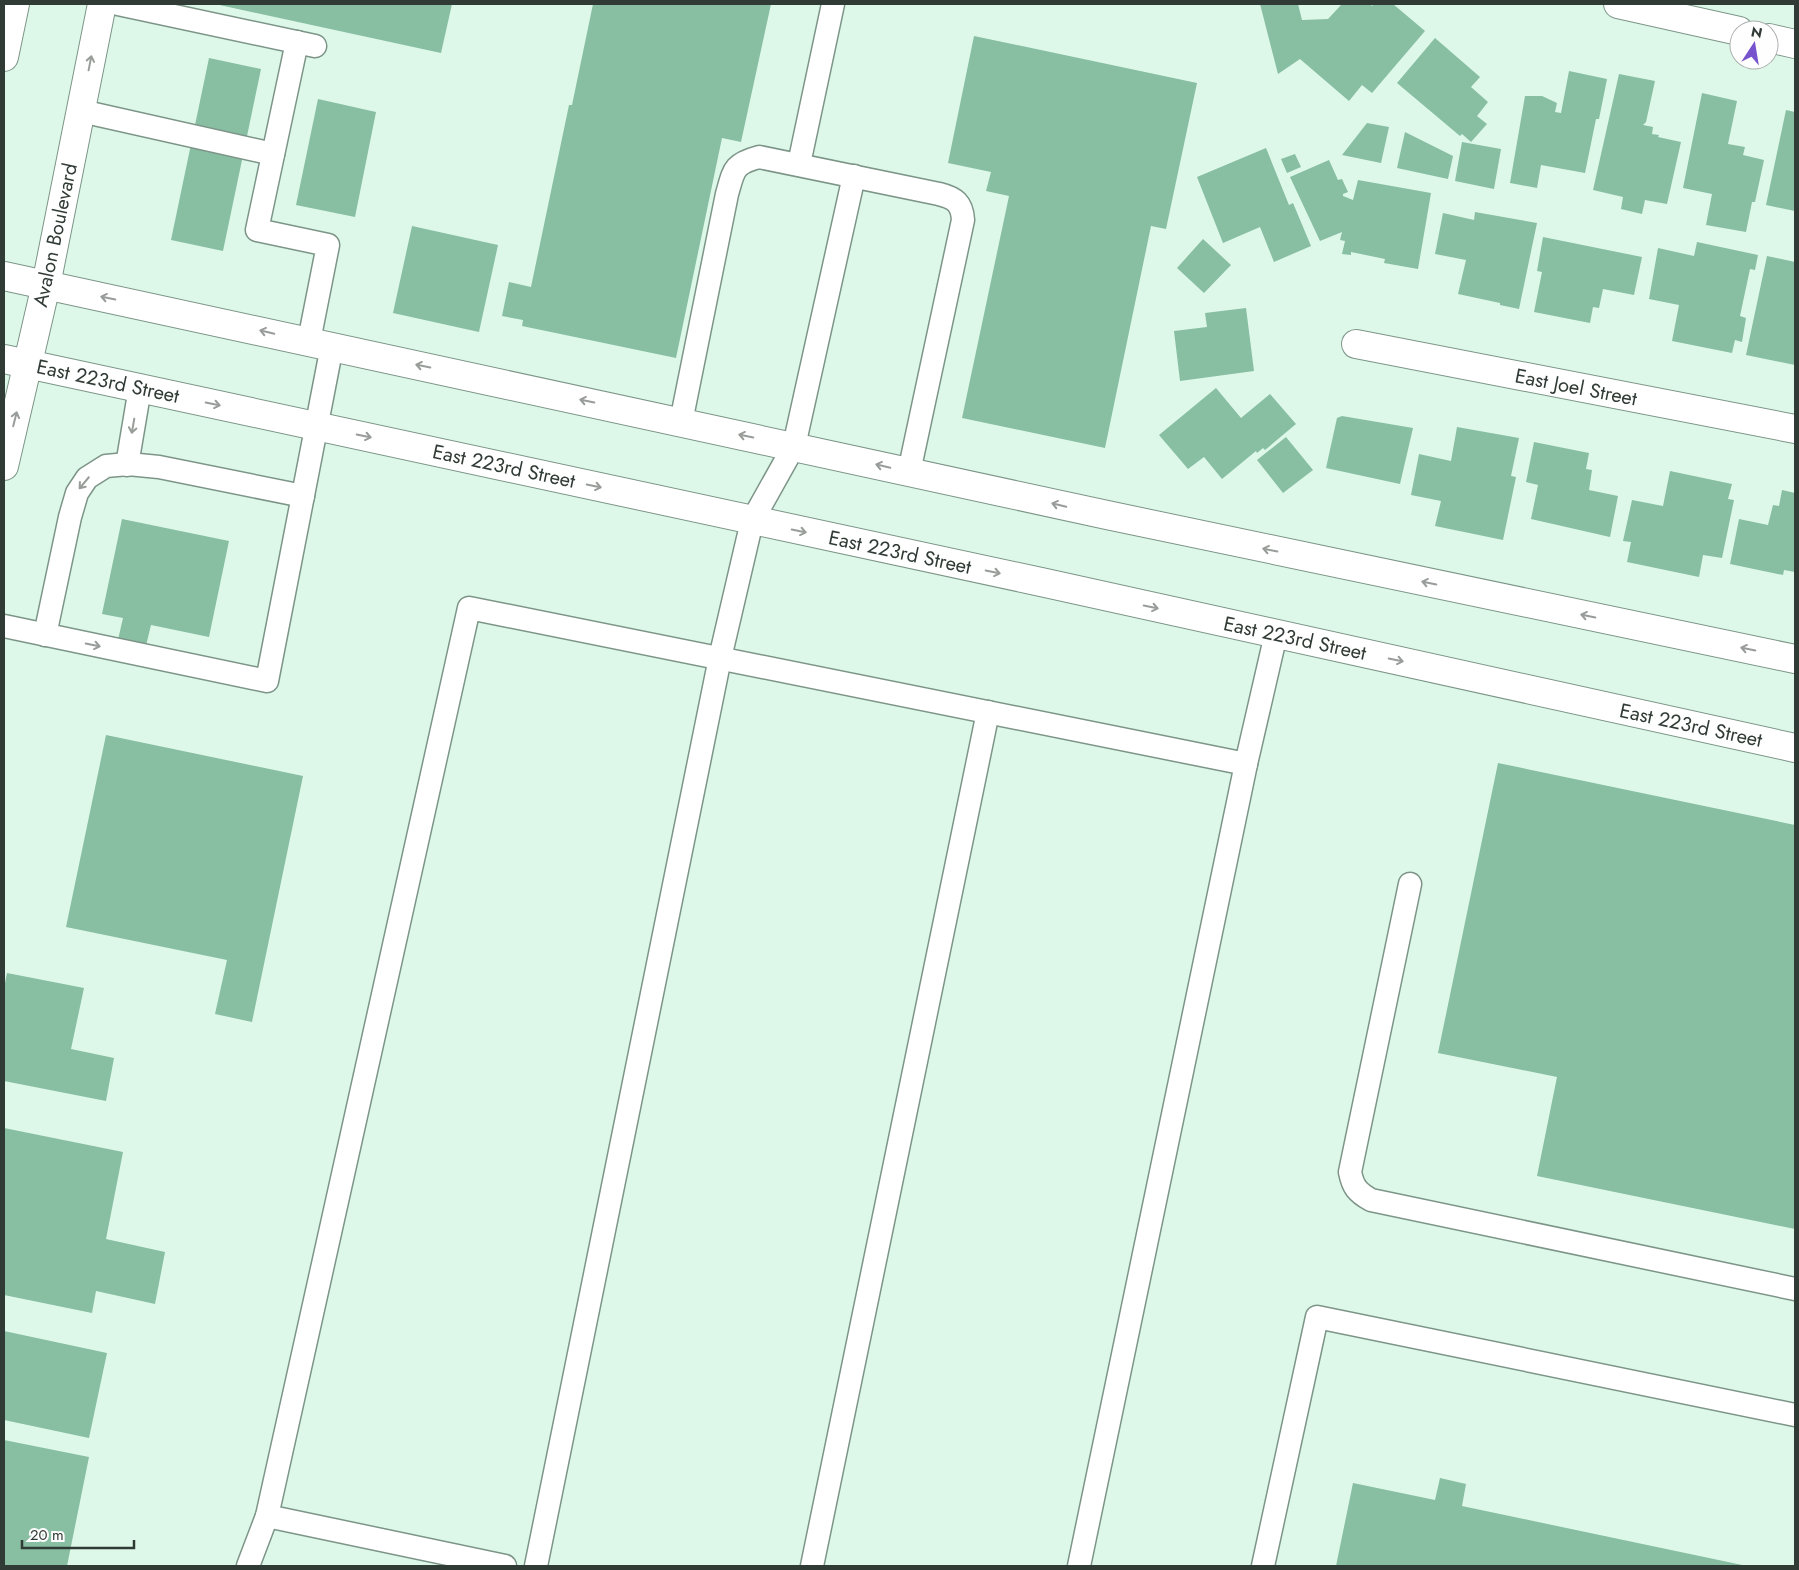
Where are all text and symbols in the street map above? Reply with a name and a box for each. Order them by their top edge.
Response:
north arrow [1729,20,1779,70]
text: N [1749,21,1764,43]
one-way arrow [86,56,95,72]
street label: Avalon Boulevard [26,160,85,310]
one-way arrow [101,293,117,302]
one-way arrow [260,327,276,336]
street label: East 223rd Street [34,352,182,411]
one-way arrow [415,360,431,370]
street label: East Joel Street [1512,361,1640,414]
one-way arrow [580,396,596,405]
one-way arrow [204,400,220,409]
one-way arrow [11,411,20,427]
one-way arrow [128,418,138,434]
one-way arrow [739,430,755,440]
one-way arrow [356,432,372,442]
street label: East 223rd Street [430,437,578,496]
one-way arrow [876,461,892,470]
one-way arrow [79,476,90,489]
one-way arrow [585,482,601,491]
one-way arrow [1052,500,1068,509]
street label: East 223rd Street [826,523,974,582]
one-way arrow [791,527,807,537]
one-way arrow [1263,544,1279,554]
one-way arrow [984,568,1000,577]
one-way arrow [1422,578,1438,587]
one-way arrow [1143,602,1159,612]
street label: East 223rd Street [1221,609,1369,668]
one-way arrow [1581,611,1597,620]
one-way arrow [84,641,100,650]
one-way arrow [1740,644,1756,654]
one-way arrow [1387,656,1403,665]
street label: East 223rd Street [1617,696,1765,755]
scale bar [22,1518,135,1550]
text: 20 m [30,1524,64,1546]

